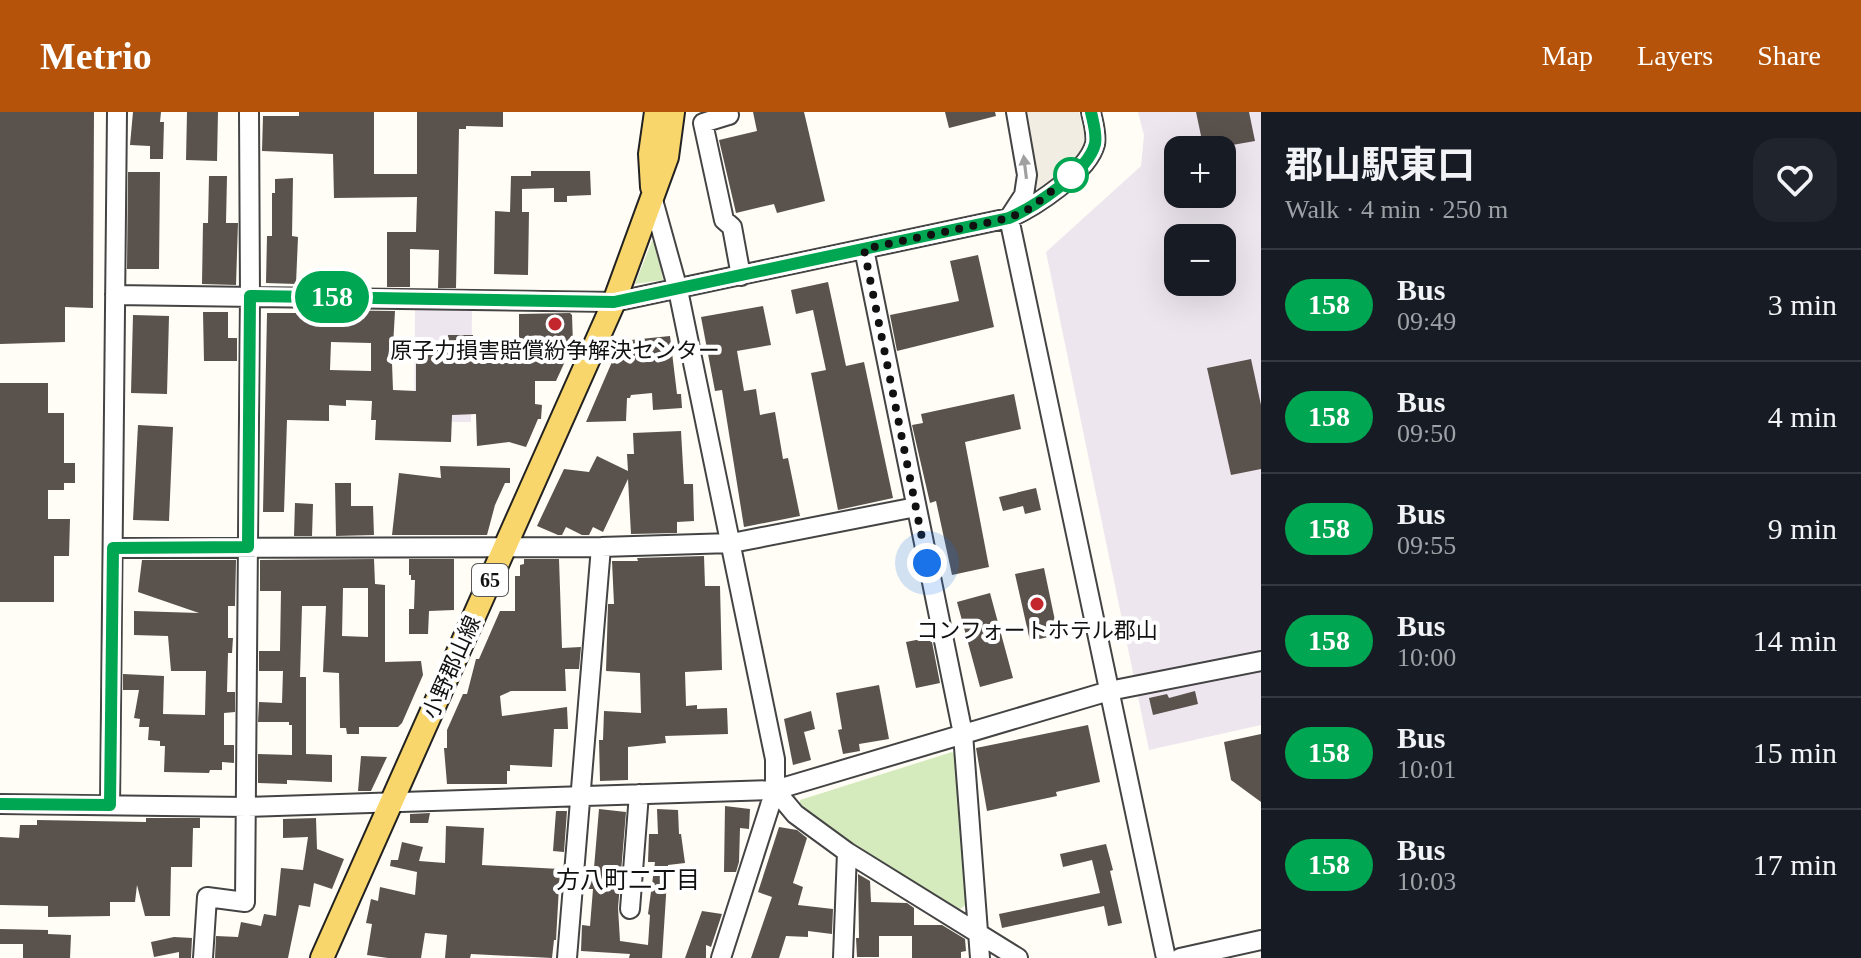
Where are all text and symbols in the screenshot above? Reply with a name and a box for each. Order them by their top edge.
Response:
text: Metrio [40,35,152,77]
text: Map [1542,40,1593,71]
text: Layers [1637,40,1713,71]
text: Share [1757,40,1821,71]
map controls [1164,136,1236,296]
button: + [1164,136,1236,208]
button: heart [1753,138,1837,222]
text: 郡山駅東口 [1285,144,1475,186]
one-way arrow [1019,154,1032,179]
unlabelled marker [1054,158,1088,192]
text: Walk · 4 min · 250 m [1285,195,1508,224]
button: − [1164,224,1236,296]
line badge: 158 [286,271,378,323]
text: Bus [1397,273,1445,306]
text: 158 [311,281,353,312]
text: 3 min [1768,288,1837,321]
text: 158 [1308,289,1350,320]
text: 09:49 [1397,307,1456,336]
marker: 原子力損害賠償紛争解決センター [546,315,564,333]
place label: 原子力損害賠償紛争解決センター [390,338,720,363]
text: Bus [1397,385,1445,418]
text: 4 min [1768,400,1837,433]
text: 158 [1308,401,1350,432]
text: 09:50 [1397,419,1456,448]
text: Bus [1397,497,1445,530]
text: 9 min [1768,512,1837,545]
text: 158 [1308,513,1350,544]
text: 09:55 [1397,531,1456,560]
your location [907,543,947,583]
road number: 65 [472,564,508,596]
marker: コンフォートホテル郡山 [1028,595,1046,613]
text: Bus [1397,609,1445,642]
street label: 小野郡山線 [418,612,485,723]
place label: コンフォートホテル郡山 [916,618,1158,643]
text: 14 min [1753,624,1837,657]
text: 158 [1308,625,1350,656]
text: 10:00 [1397,643,1456,672]
text: Bus [1397,721,1445,754]
text: 15 min [1753,736,1837,769]
text: 158 [1308,737,1350,768]
text: 10:01 [1397,755,1456,784]
text: Bus [1397,833,1445,866]
text: 17 min [1753,848,1837,881]
text: 158 [1308,849,1350,880]
district label: 方八町二丁目 [556,867,700,893]
text: 10:03 [1397,867,1456,896]

